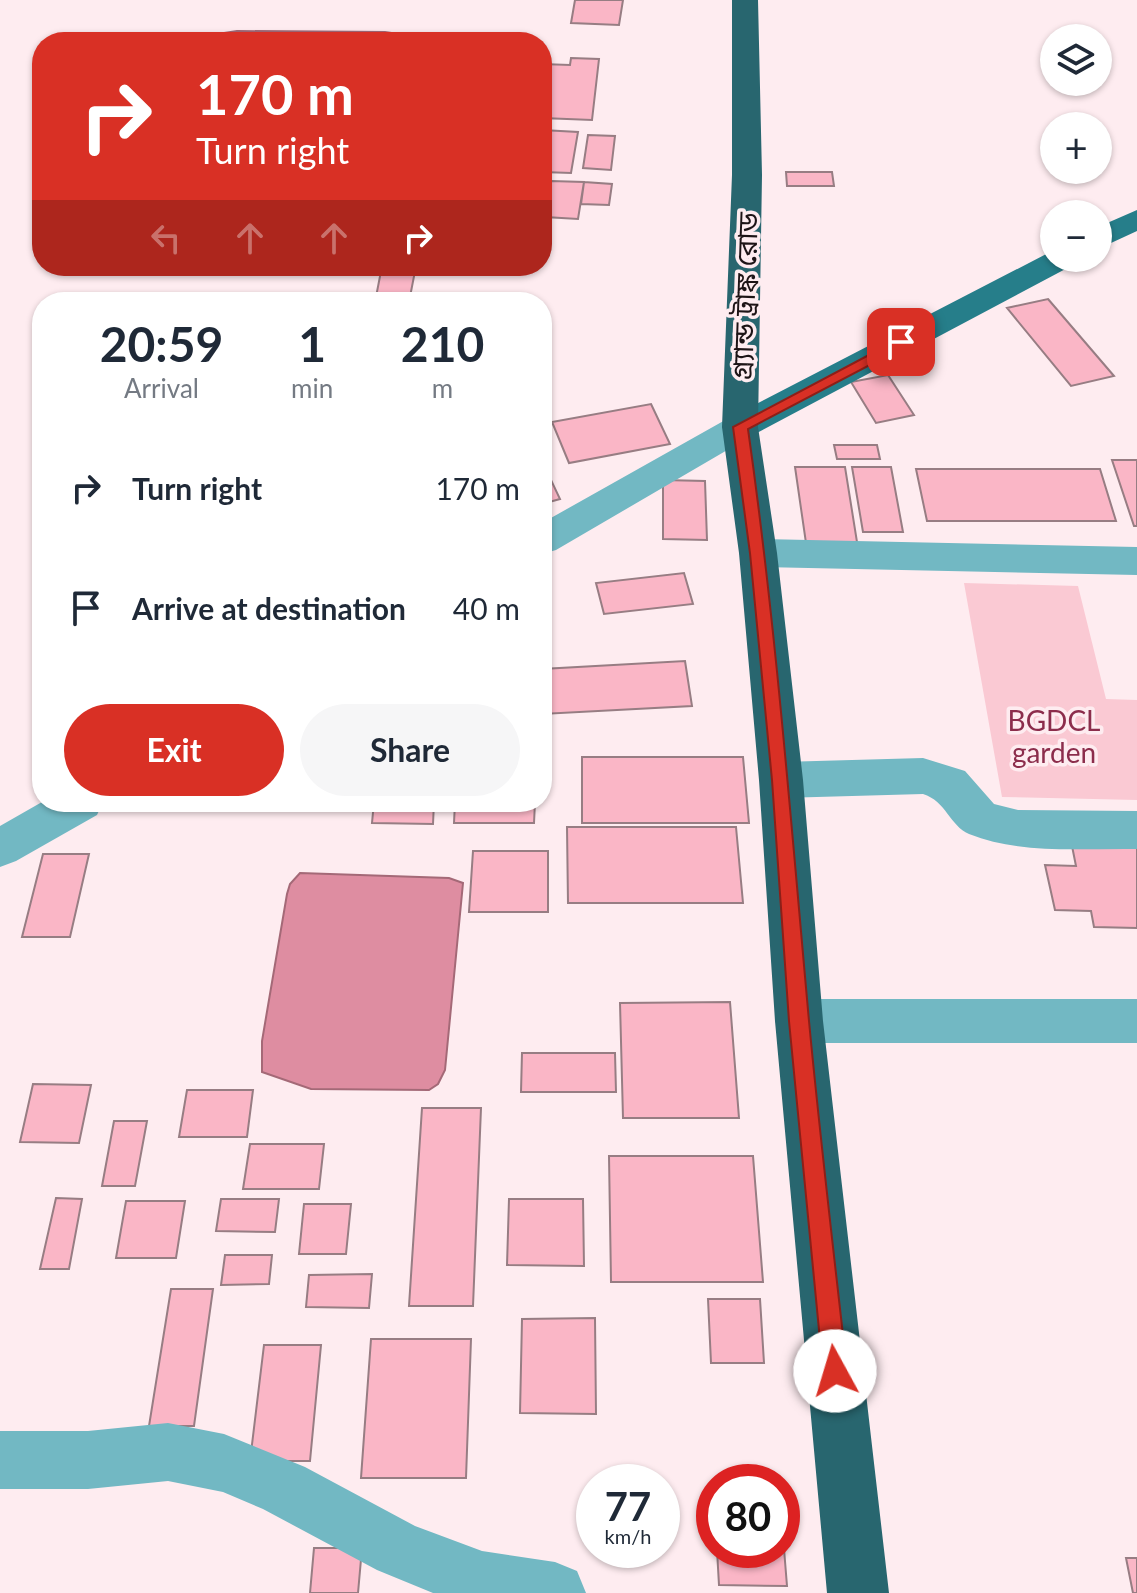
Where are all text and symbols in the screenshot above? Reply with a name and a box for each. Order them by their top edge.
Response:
map controls [1040,24,1112,272]
button: layers [1040,24,1112,96]
text: 170 m [196,60,354,127]
icon: right [64,64,168,168]
button: + [1040,112,1112,184]
text: Turn right [196,128,349,172]
button: − [1040,200,1112,272]
street label: গ্র্যান্ড ট্রাঙ্ক রোড [724,211,764,380]
icon: left [144,216,188,260]
icon: ahead [228,216,272,260]
icon: ahead [312,216,356,260]
icon: right [396,216,440,260]
pin [867,308,935,376]
text: 20:59 [100,315,223,372]
text: 1 [298,315,326,372]
text: 210 [401,315,484,372]
icon: arrive [879,320,923,364]
text: Arrival [124,372,199,404]
text: min [291,372,333,404]
text: m [432,372,453,404]
icon: right [64,466,108,510]
text: Turn right [132,470,262,506]
text: 170 m [435,470,520,506]
icon: arrive [64,586,108,630]
text: Arrive at destination [132,590,406,626]
text: 40 m [453,590,520,626]
park label: BGDCL garden [1008,703,1100,769]
button: Exit [64,704,284,796]
button: Share [300,704,520,796]
position arrow [793,1329,877,1413]
speed limit sign: 80 [696,1464,800,1568]
text: 77 [605,1482,651,1530]
text: km/h [605,1524,651,1548]

